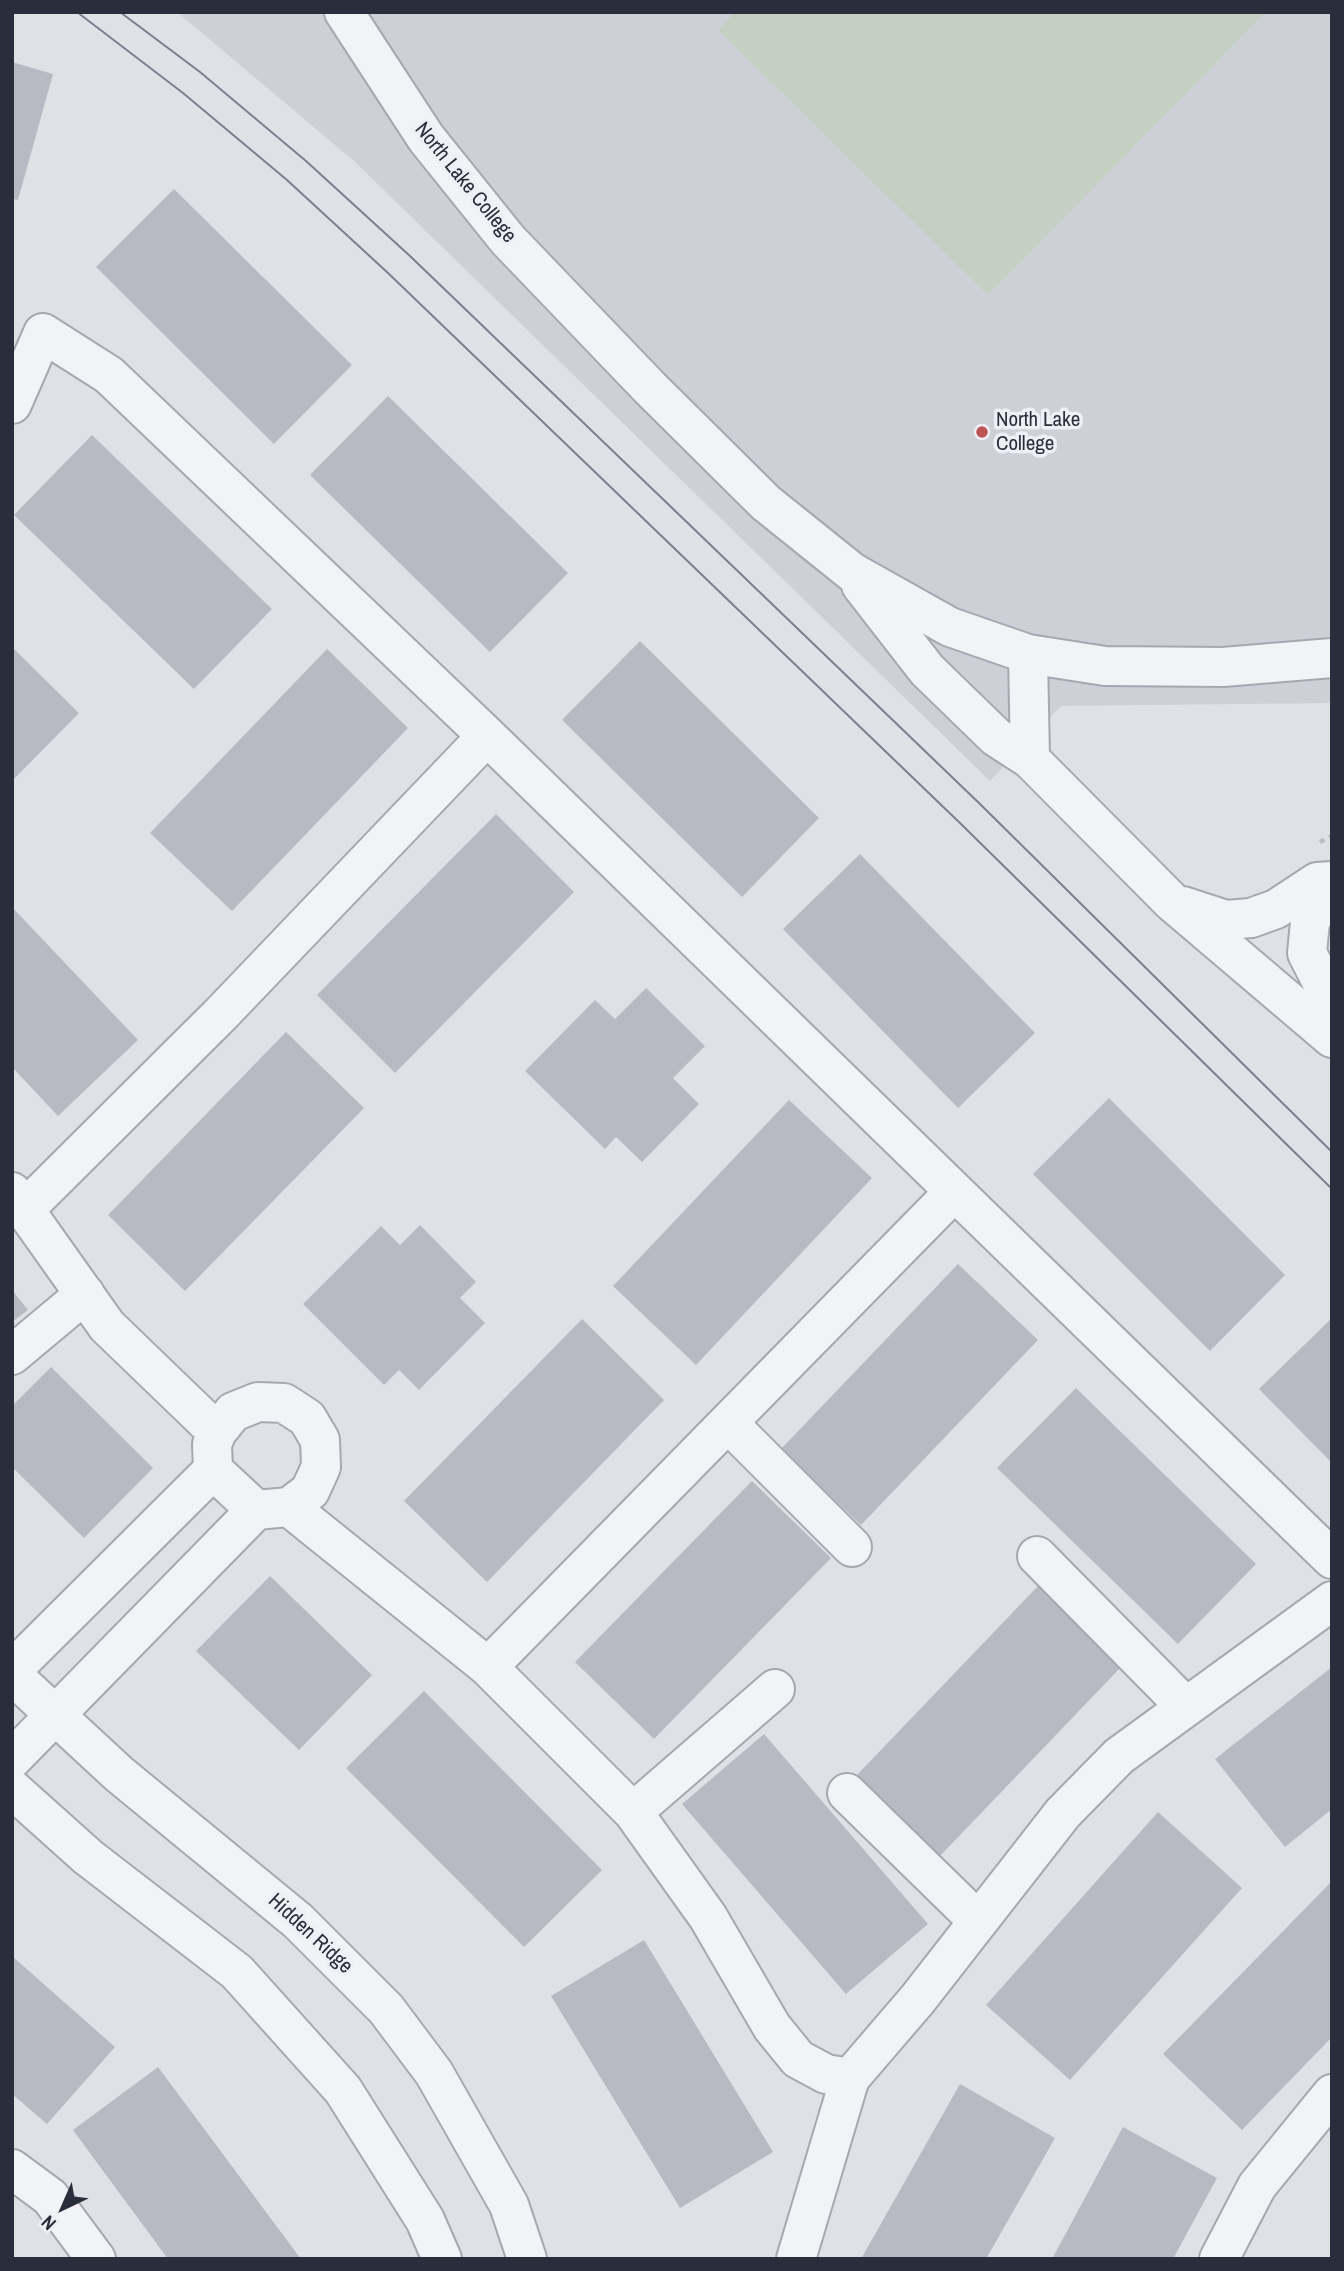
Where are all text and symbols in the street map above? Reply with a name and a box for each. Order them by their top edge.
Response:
street label: North Lake College [409,118,521,248]
place label: North Lake College [996,407,1080,457]
marker: North Lake College [974,424,990,440]
street label: Hidden Ridge [263,1889,357,1979]
north arrow [28,2173,98,2243]
text: N [35,2210,61,2236]

